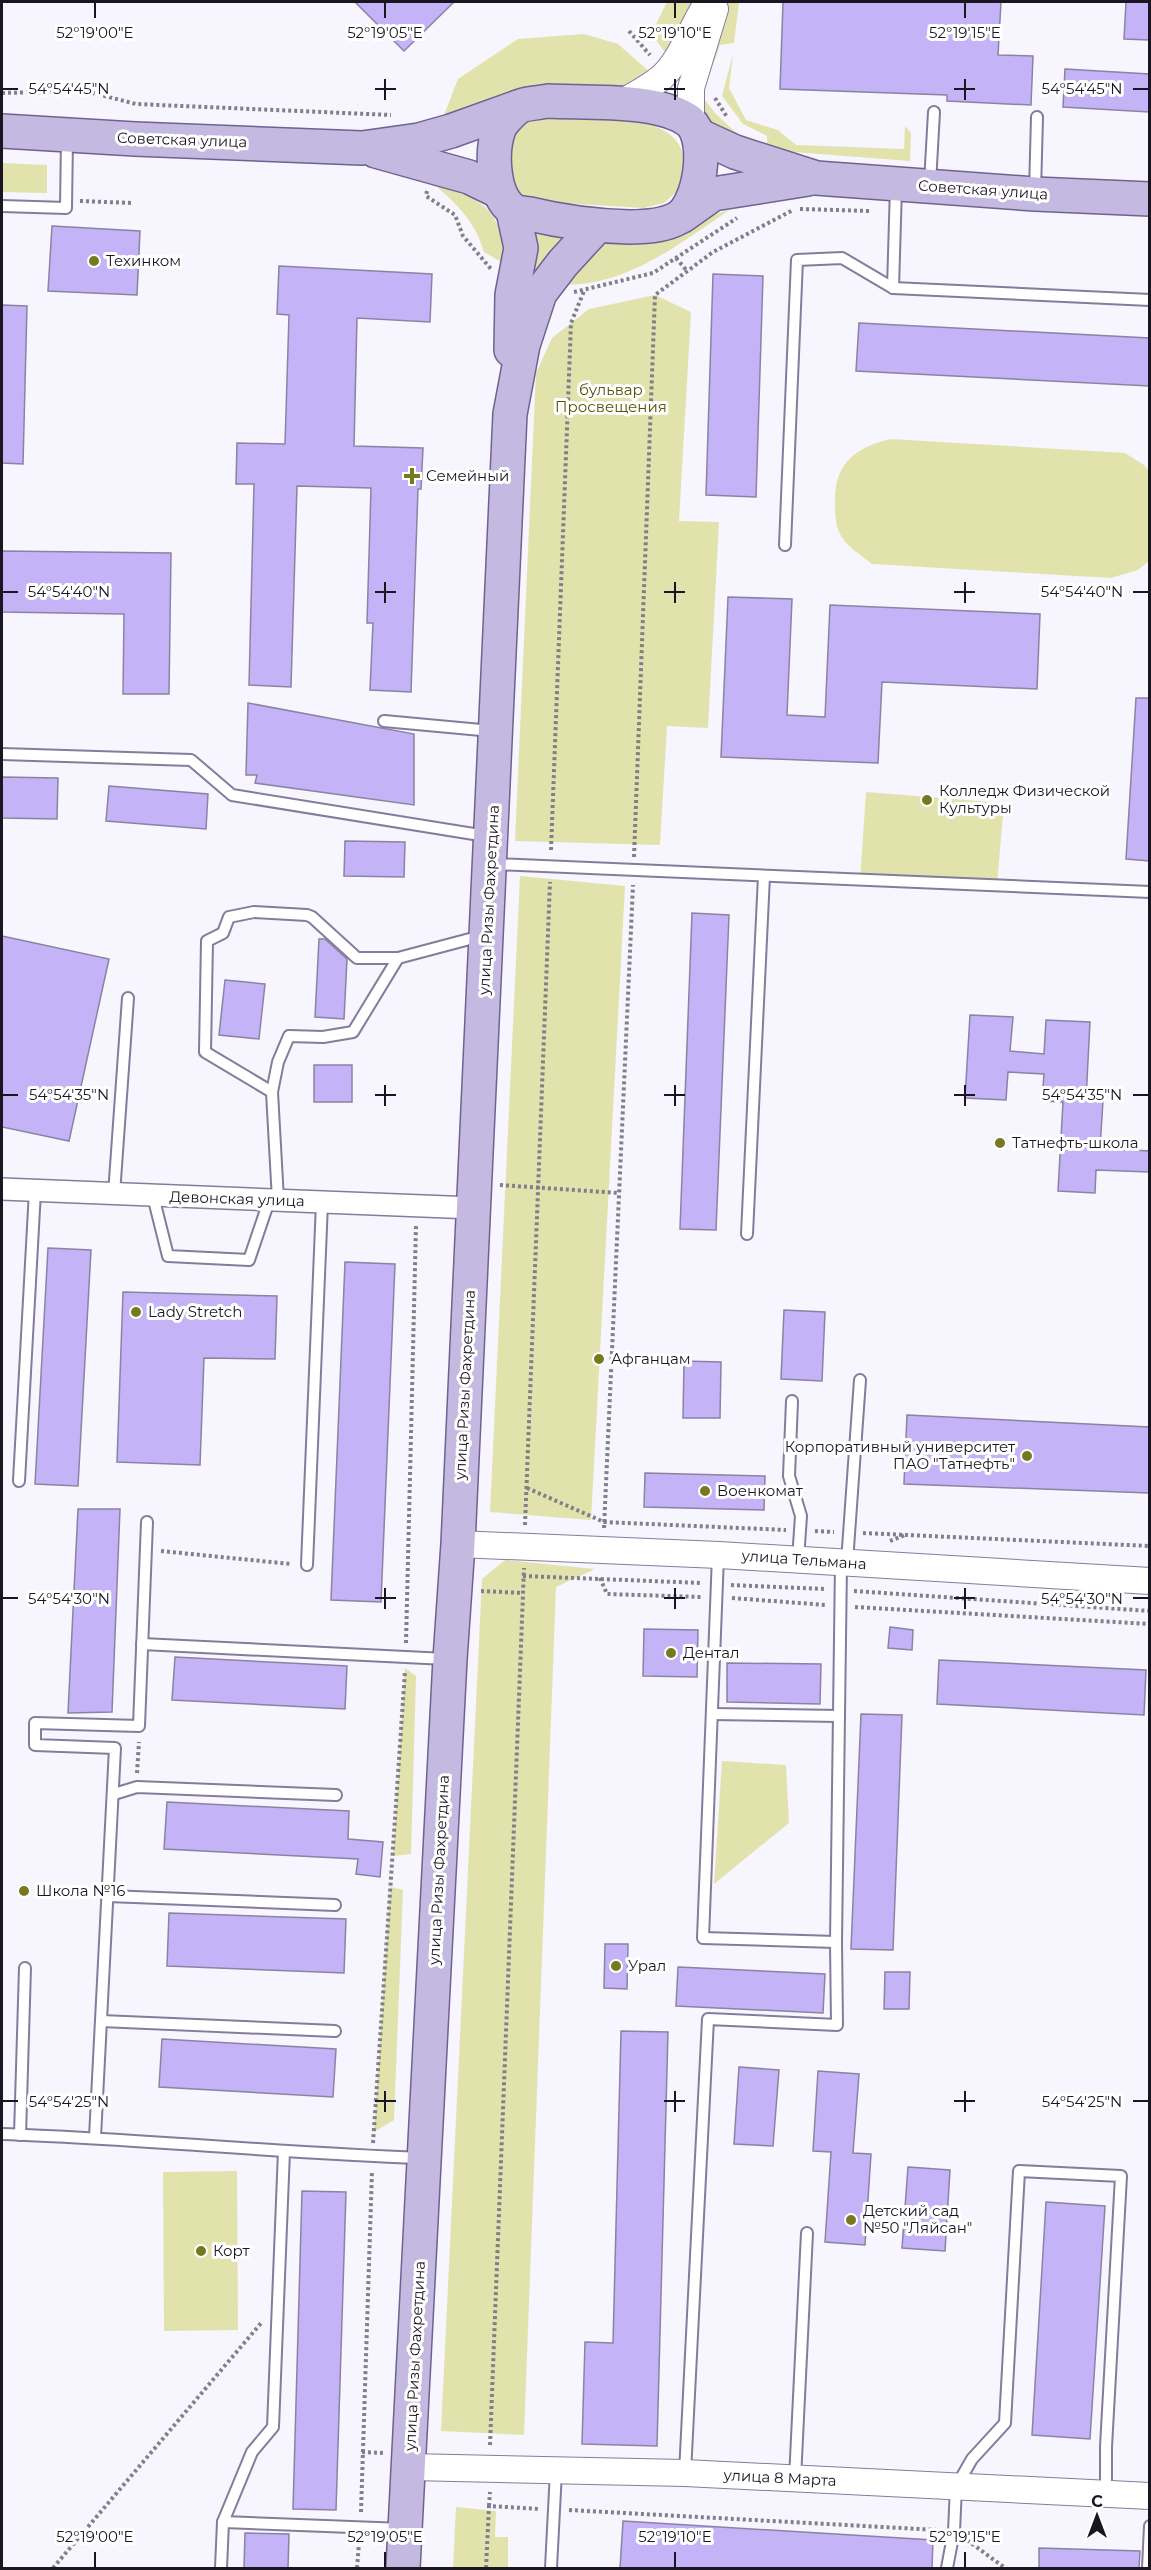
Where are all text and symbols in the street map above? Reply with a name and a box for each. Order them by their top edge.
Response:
text: 52°19'00"E [56,23,134,42]
text: 52°19'05"E [347,23,423,42]
text: 52°19'10"E [638,23,712,42]
text: 52°19'15"E [929,23,1001,42]
text: 54°54'45"N [29,79,109,98]
text: 54°54'45"N [1042,79,1122,98]
street label: Советская улица [117,128,247,151]
street label: Советская улица [917,175,1049,204]
place label: Техинком [106,251,181,270]
marker: Техинком [87,254,101,268]
park label: бульвар Просвещения [555,380,667,416]
place label: Семейный [426,466,509,485]
marker: Семейный [403,467,421,485]
text: 54°54'40"N [28,582,110,601]
text: 54°54'40"N [1041,582,1123,601]
place label: Колледж Физической Культуры [939,781,1110,817]
marker: Колледж Физической Культуры [920,793,934,807]
street label: улица Ризы Фахретдина [474,804,503,996]
text: 54°54'35"N [29,1085,109,1104]
text: 54°54'35"N [1042,1085,1122,1104]
place label: Татнефть-школа [1012,1133,1138,1152]
marker: Татнефть-школа [993,1136,1007,1150]
street label: Девонская улица [169,1187,305,1210]
street label: улица Ризы Фахретдина [450,1289,479,1481]
place label: Lady Stretch [148,1302,242,1321]
marker: Lady Stretch [129,1305,143,1319]
place label: Афганцам [611,1349,691,1368]
marker: Афганцам [592,1352,606,1366]
place label: Корпоративный университет ПАО "Татнефть" [785,1437,1016,1473]
marker: Корпоративный университет ПАО "Татнефть" [1020,1449,1034,1463]
place label: Военкомат [717,1481,804,1500]
marker: Военкомат [698,1484,712,1498]
street label: улица Тельмана [740,1546,867,1573]
text: 54°54'30"N [28,1589,110,1608]
text: 54°54'30"N [1041,1589,1123,1608]
place label: Дентал [683,1643,739,1662]
marker: Дентал [664,1646,678,1660]
street label: улица Ризы Фахретдина [424,1774,453,1966]
place label: Школа №16 [36,1881,126,1900]
marker: Школа №16 [17,1884,31,1898]
place label: Урал [628,1956,666,1975]
marker: Урал [609,1959,623,1973]
text: 54°54'25"N [29,2092,109,2111]
text: 54°54'25"N [1042,2092,1122,2111]
place label: Детский сад №50 "Ляйсан" [863,2201,972,2237]
marker: Детский сад №50 "Ляйсан" [844,2213,858,2227]
place label: Корт [213,2241,251,2260]
marker: Корт [194,2244,208,2258]
street label: улица Ризы Фахретдина [400,2260,429,2452]
street label: улица 8 Марта [722,2465,837,2490]
north arrow [1067,2486,1127,2546]
text: С [1091,2492,1103,2511]
text: 52°19'00"E [56,2527,134,2546]
text: 52°19'05"E [347,2527,423,2546]
text: 52°19'10"E [638,2527,712,2546]
text: 52°19'15"E [929,2527,1001,2546]

